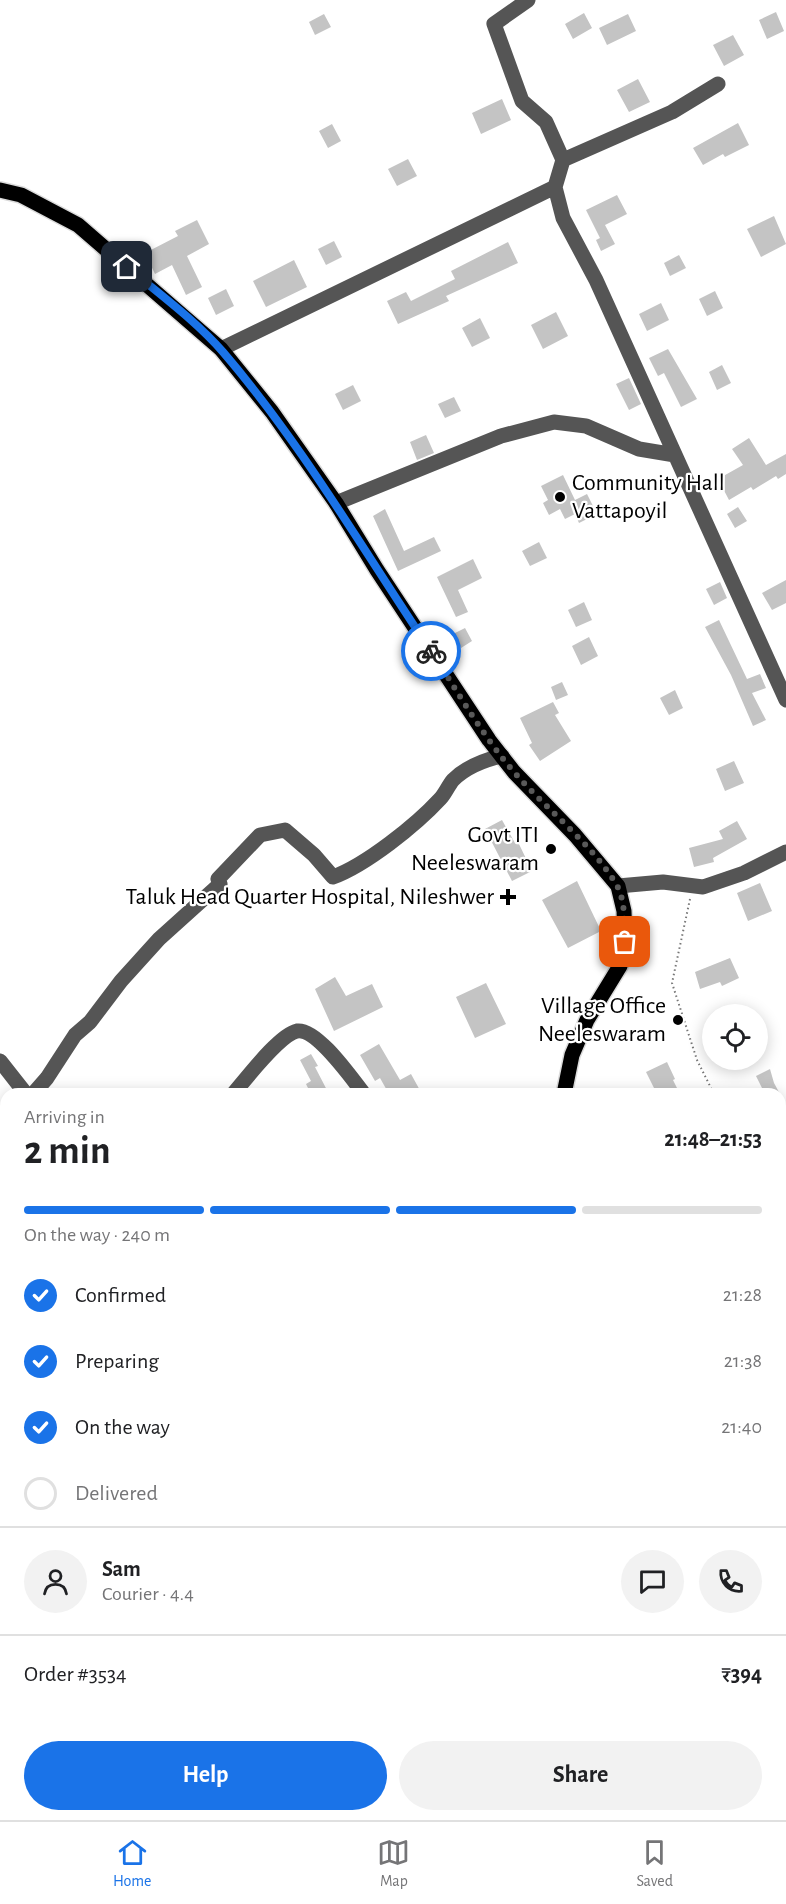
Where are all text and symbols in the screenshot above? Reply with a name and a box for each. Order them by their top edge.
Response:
pin [101,241,152,292]
icon: home [110,250,143,283]
place label: Community Hall Vattapoyil [572,471,725,523]
marker: Community Hall Vattapoyil [553,490,567,504]
courier [401,621,461,681]
icon: bike [415,635,448,668]
place label: Govt ITI Neeleswaram [411,823,539,875]
marker: Govt ITI Neeleswaram [544,842,558,856]
place label: Taluk Head Quarter Hospital, Nileshwer [125,885,494,909]
marker: Taluk Head Quarter Hospital, Nileshwer [499,888,517,906]
pin [599,916,650,967]
icon: bag [608,925,641,958]
place label: Village Office Neeleswaram [538,994,666,1046]
map controls [702,1004,768,1070]
button: locate [702,1004,768,1070]
marker: Village Office Neeleswaram [671,1013,685,1027]
text: Arriving in [24,1107,105,1127]
text: 21:48–21:53 [664,1128,762,1150]
text: 2 min [24,1132,111,1171]
text: On the way · 240 m [24,1225,170,1245]
icon: check [24,1279,57,1312]
text: Confirmed [75,1284,166,1306]
text: 21:28 [723,1285,762,1305]
icon: check [24,1345,57,1378]
text: Preparing [75,1350,159,1372]
text: 21:38 [724,1351,762,1371]
icon: check [24,1411,57,1444]
text: On the way [75,1416,170,1438]
text: 21:40 [721,1417,762,1437]
text: Delivered [75,1482,158,1504]
button: person [24,1550,87,1613]
button: chat [621,1550,684,1613]
button: phone [699,1550,762,1613]
text: Sam [102,1558,141,1580]
text: Courier · 4.4 [102,1584,194,1604]
text: Order #3534 [24,1663,127,1685]
text: ₹394 [722,1663,762,1685]
button: Help [24,1741,387,1810]
button: Share [399,1741,762,1810]
tab: Home [113,1836,151,1891]
tab: Map [377,1836,410,1891]
tab: Saved [636,1836,673,1891]

